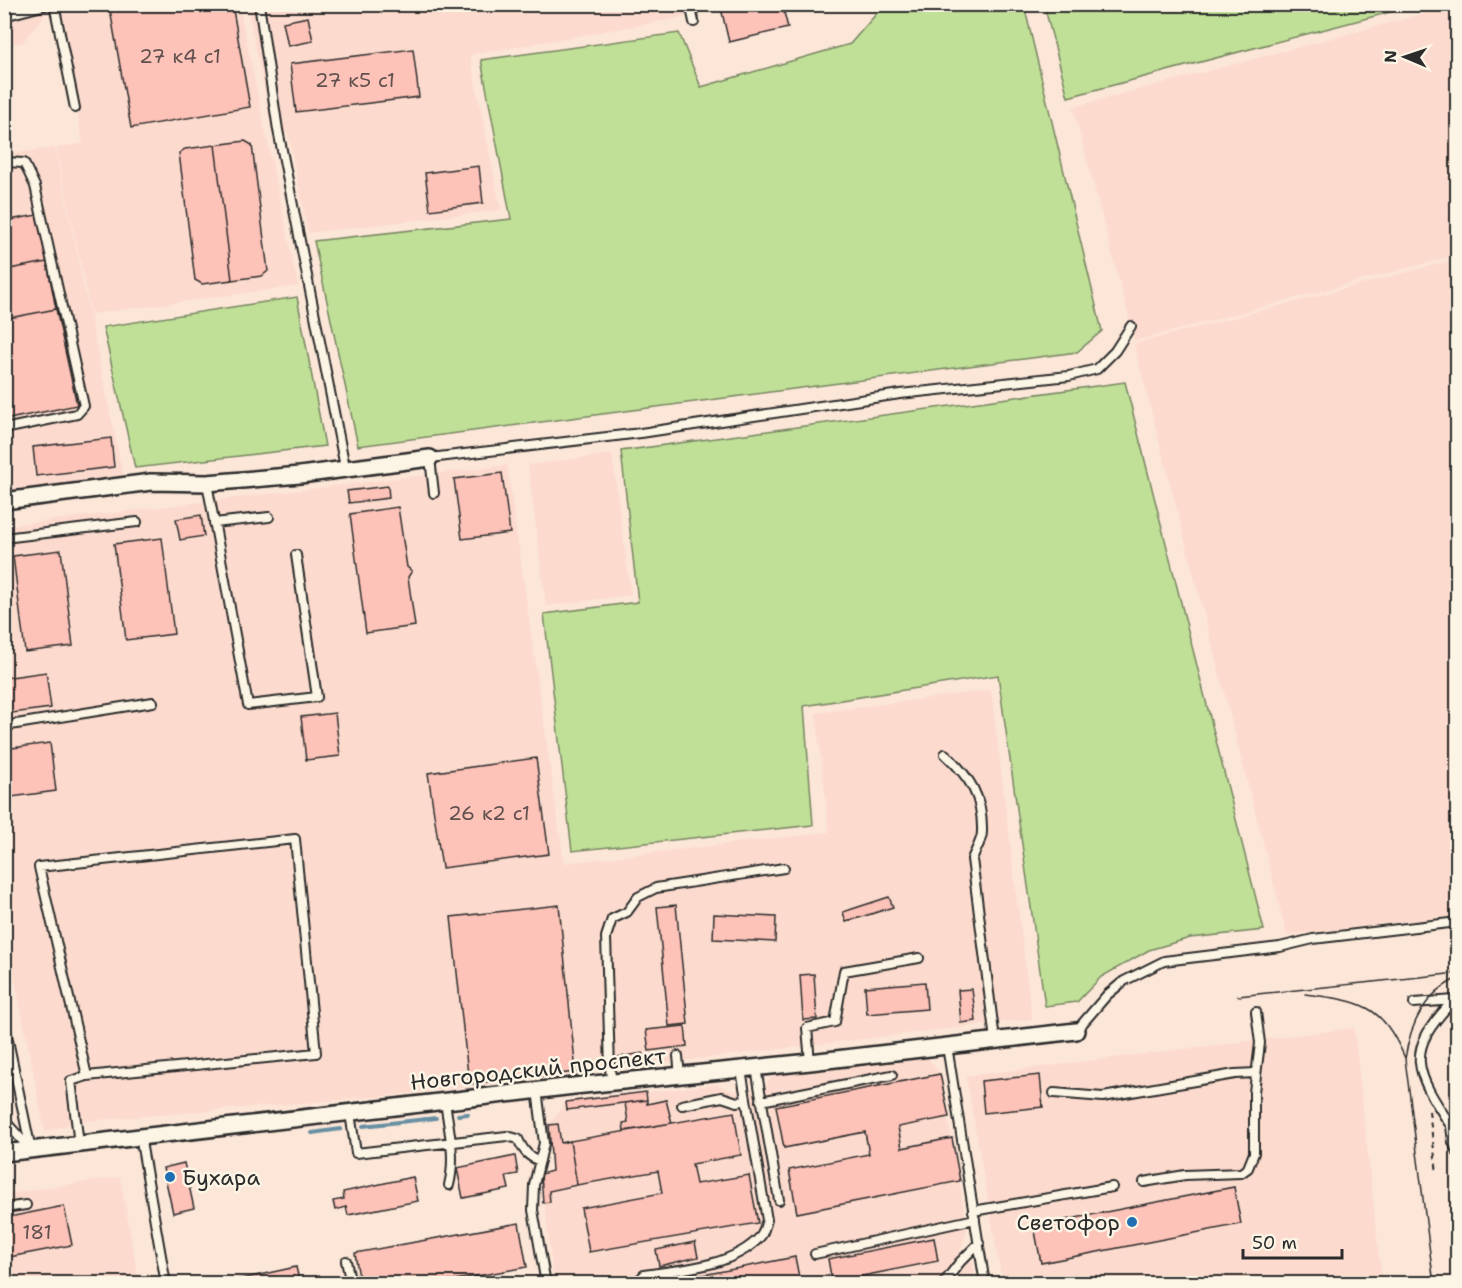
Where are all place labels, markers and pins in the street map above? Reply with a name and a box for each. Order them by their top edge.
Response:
place label: Бухара [182,1163,260,1192]
marker: Бухара [163,1170,177,1184]
place label: Светофор [1017,1208,1120,1237]
marker: Светофор [1125,1215,1139,1229]

